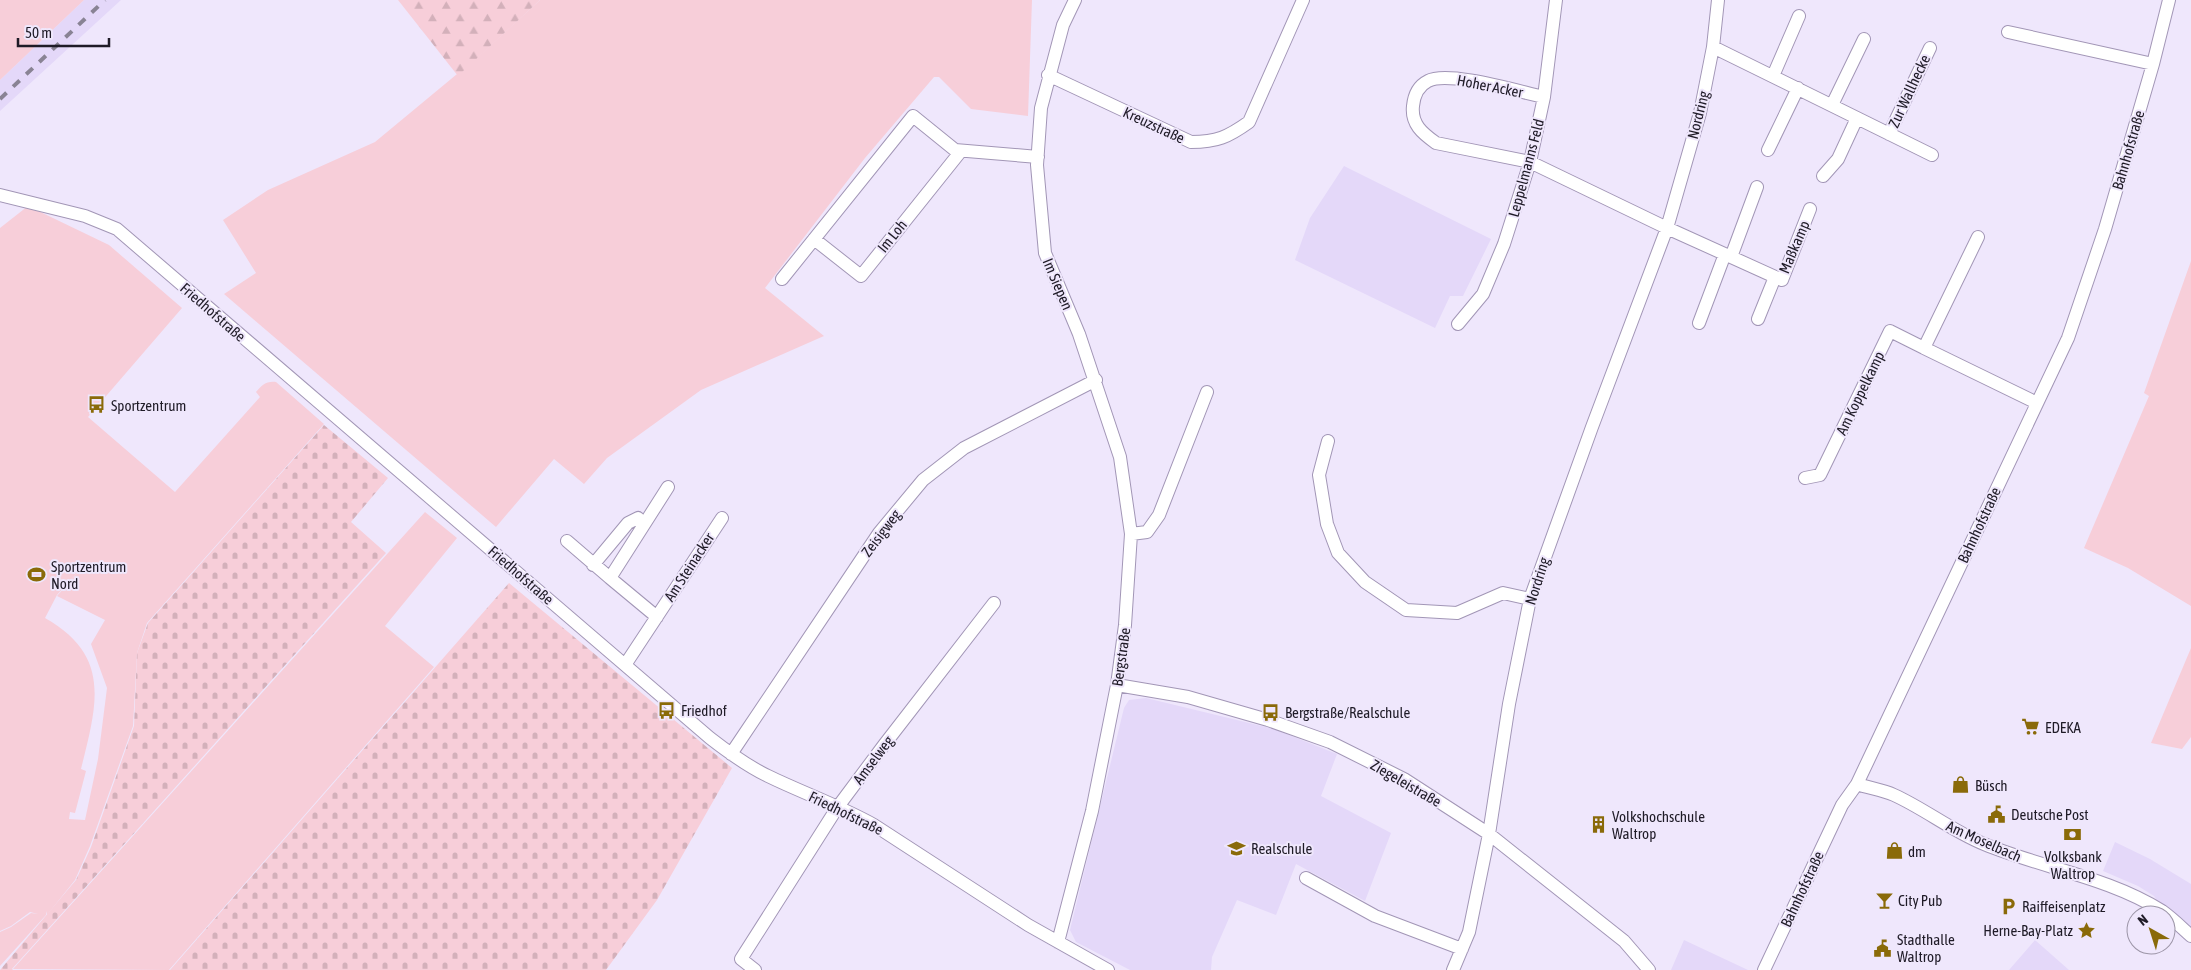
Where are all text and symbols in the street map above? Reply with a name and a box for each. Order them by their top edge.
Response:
scale bar [18,15,109,47]
text: 50 m [25,24,52,41]
street label: Zur Wallhecke [1885,52,1933,130]
street label: Hoher Acker [1456,71,1525,101]
street label: Nordring [1684,89,1712,141]
street label: Kreuzstraße [1121,103,1188,147]
street label: Bahnhofstraße [2109,108,2147,192]
street label: Leppelmanns Feld [1505,117,1547,219]
street label: Im Loh [874,216,910,256]
street label: Maßkamp [1775,218,1813,276]
street label: Im Siepen [1040,256,1076,312]
street label: Friedhofstraße [177,279,249,345]
street label: Am Koppelkamp [1832,348,1888,438]
bus stop icon: Sportzentrum [87,395,107,415]
place label: Sportzentrum [111,397,186,414]
street label: Bahnhofstraße [1954,484,2004,566]
street label: Zeisigweg [858,506,904,560]
street label: Am Steinacker [661,529,718,604]
street label: Friedhofstraße [485,542,557,608]
street label: Nordring [1521,555,1553,607]
place label: Sportzentrum Nord [51,558,126,592]
sports icon: Sportzentrum Nord [27,565,47,585]
street label: Bergstraße [1108,626,1134,687]
bus stop icon: Friedhof [657,700,677,720]
place label: Friedhof [681,702,727,719]
bus stop icon: Bergstraße/Realschule [1261,702,1281,722]
place label: Bergstraße/Realschule [1285,704,1410,721]
supermarket icon: EDEKA [2021,717,2041,737]
place label: EDEKA [2045,719,2082,736]
street label: Amselweg [849,732,897,788]
street label: Ziegeleistraße [1368,756,1444,810]
shop icon: Büsch [1951,775,1971,795]
place label: Büsch [1975,777,2007,794]
street label: Friedhofstraße [806,788,886,838]
public building icon: Deutsche Post [1987,804,2007,824]
place label: Deutsche Post [2011,806,2089,823]
place label: Volkshochschule Waltrop [1612,808,1705,842]
building icon: Volkshochschule Waltrop [1588,815,1608,835]
street label: Am Moselbach [1944,817,2024,865]
bank icon: Volksbank Waltrop [2063,825,2083,845]
school or university icon: Realschule [1227,838,1247,858]
place label: Realschule [1251,840,1312,857]
shop icon: dm [1884,841,1904,861]
place label: dm [1908,843,1926,860]
street label: Bahnhofstraße [1777,848,1827,930]
place label: Volksbank Waltrop [2044,848,2102,882]
bar icon: City Pub [1874,890,1894,910]
place label: City Pub [1898,892,1942,909]
parking icon: Raiffeisenplatz [1998,896,2018,916]
place label: Raiffeisenplatz [2022,898,2106,915]
north arrow [2126,905,2176,955]
text: N [2135,911,2151,929]
place icon: Herne-Bay-Platz [2077,920,2097,940]
place label: Herne-Bay-Platz [1983,922,2074,939]
place label: Stadthalle Waltrop [1897,931,1955,965]
public building icon: Stadthalle Waltrop [1873,938,1893,958]

